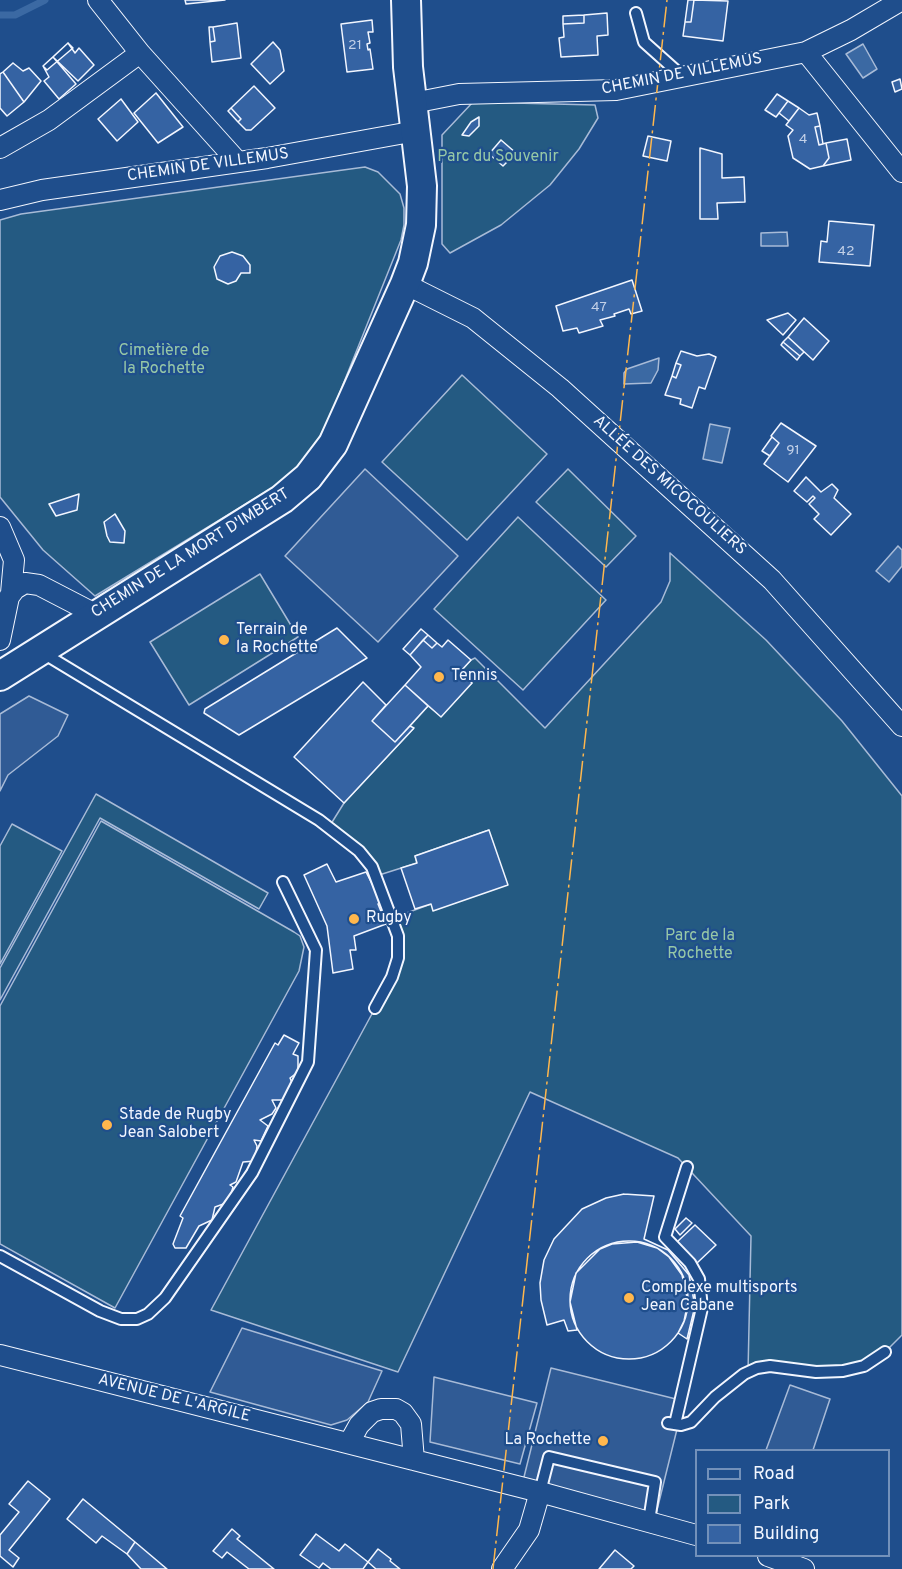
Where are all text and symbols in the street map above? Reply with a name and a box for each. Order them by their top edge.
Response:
house number: 21 [348,38,362,54]
street label: CHEMIN DE VILLEMUS [600,50,764,100]
house number: 4 [799,132,807,148]
street label: CHEMIN DE VILLEMUS [126,145,290,187]
park label: Parc du Souvenir [437,148,559,168]
house number: 42 [837,244,855,260]
house number: 47 [591,300,607,316]
park label: Cimetière de la Rochette [119,342,209,380]
street label: ALLÉE DES MICOCOULIERS [588,412,750,560]
house number: 91 [786,443,800,459]
street label: CHEMIN DE LA MORT D'IMBERT [88,485,294,623]
place label: Terrain de la Rochette [236,621,318,659]
marker: Terrain de la Rochette [217,633,231,647]
place label: Tennis [451,667,497,687]
marker: Tennis [432,670,446,684]
place label: Rugby [366,909,412,929]
marker: Rugby [347,912,361,926]
park label: Parc de la Rochette [665,927,735,965]
place label: Stade de Rugby Jean Salobert [119,1106,231,1144]
marker: Stade de Rugby Jean Salobert [100,1118,114,1132]
place label: Complexe multisports Jean Cabane [641,1279,798,1317]
marker: Complexe multisports Jean Cabane [622,1291,636,1305]
street label: AVENUE DE L'ARGILE [96,1371,252,1427]
place label: La Rochette [504,1431,591,1451]
marker: La Rochette [596,1434,610,1448]
legend [695,1449,890,1557]
text: Road [753,1463,795,1486]
text: Park [753,1493,790,1516]
text: Building [753,1523,819,1546]

